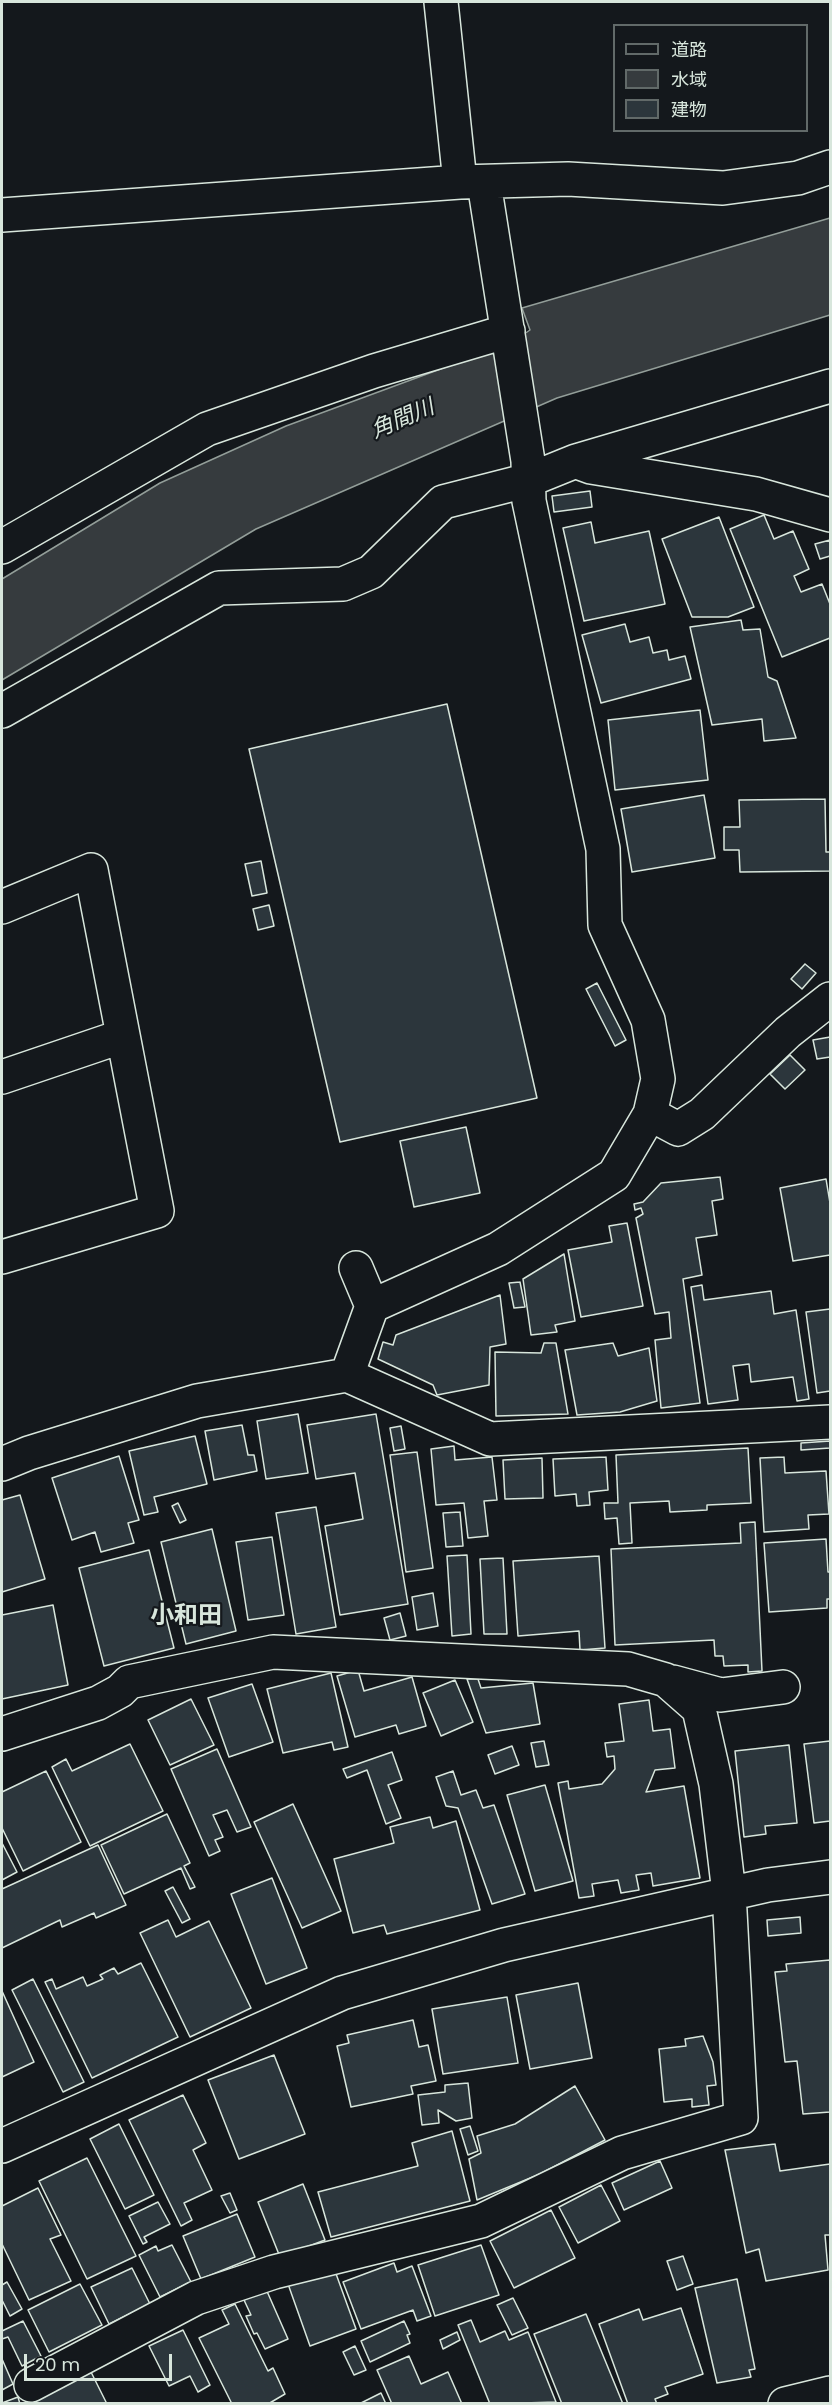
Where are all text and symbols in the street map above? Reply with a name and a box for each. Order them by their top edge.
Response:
legend [613,24,808,132]
text: 道路 [671,37,707,62]
text: 水域 [671,67,707,92]
text: 建物 [671,97,707,122]
water label: 角間川 [367,395,439,445]
district label: 小和田 [150,1603,222,1631]
scale bar [27,2342,176,2380]
text: 20 m [35,2352,80,2377]

